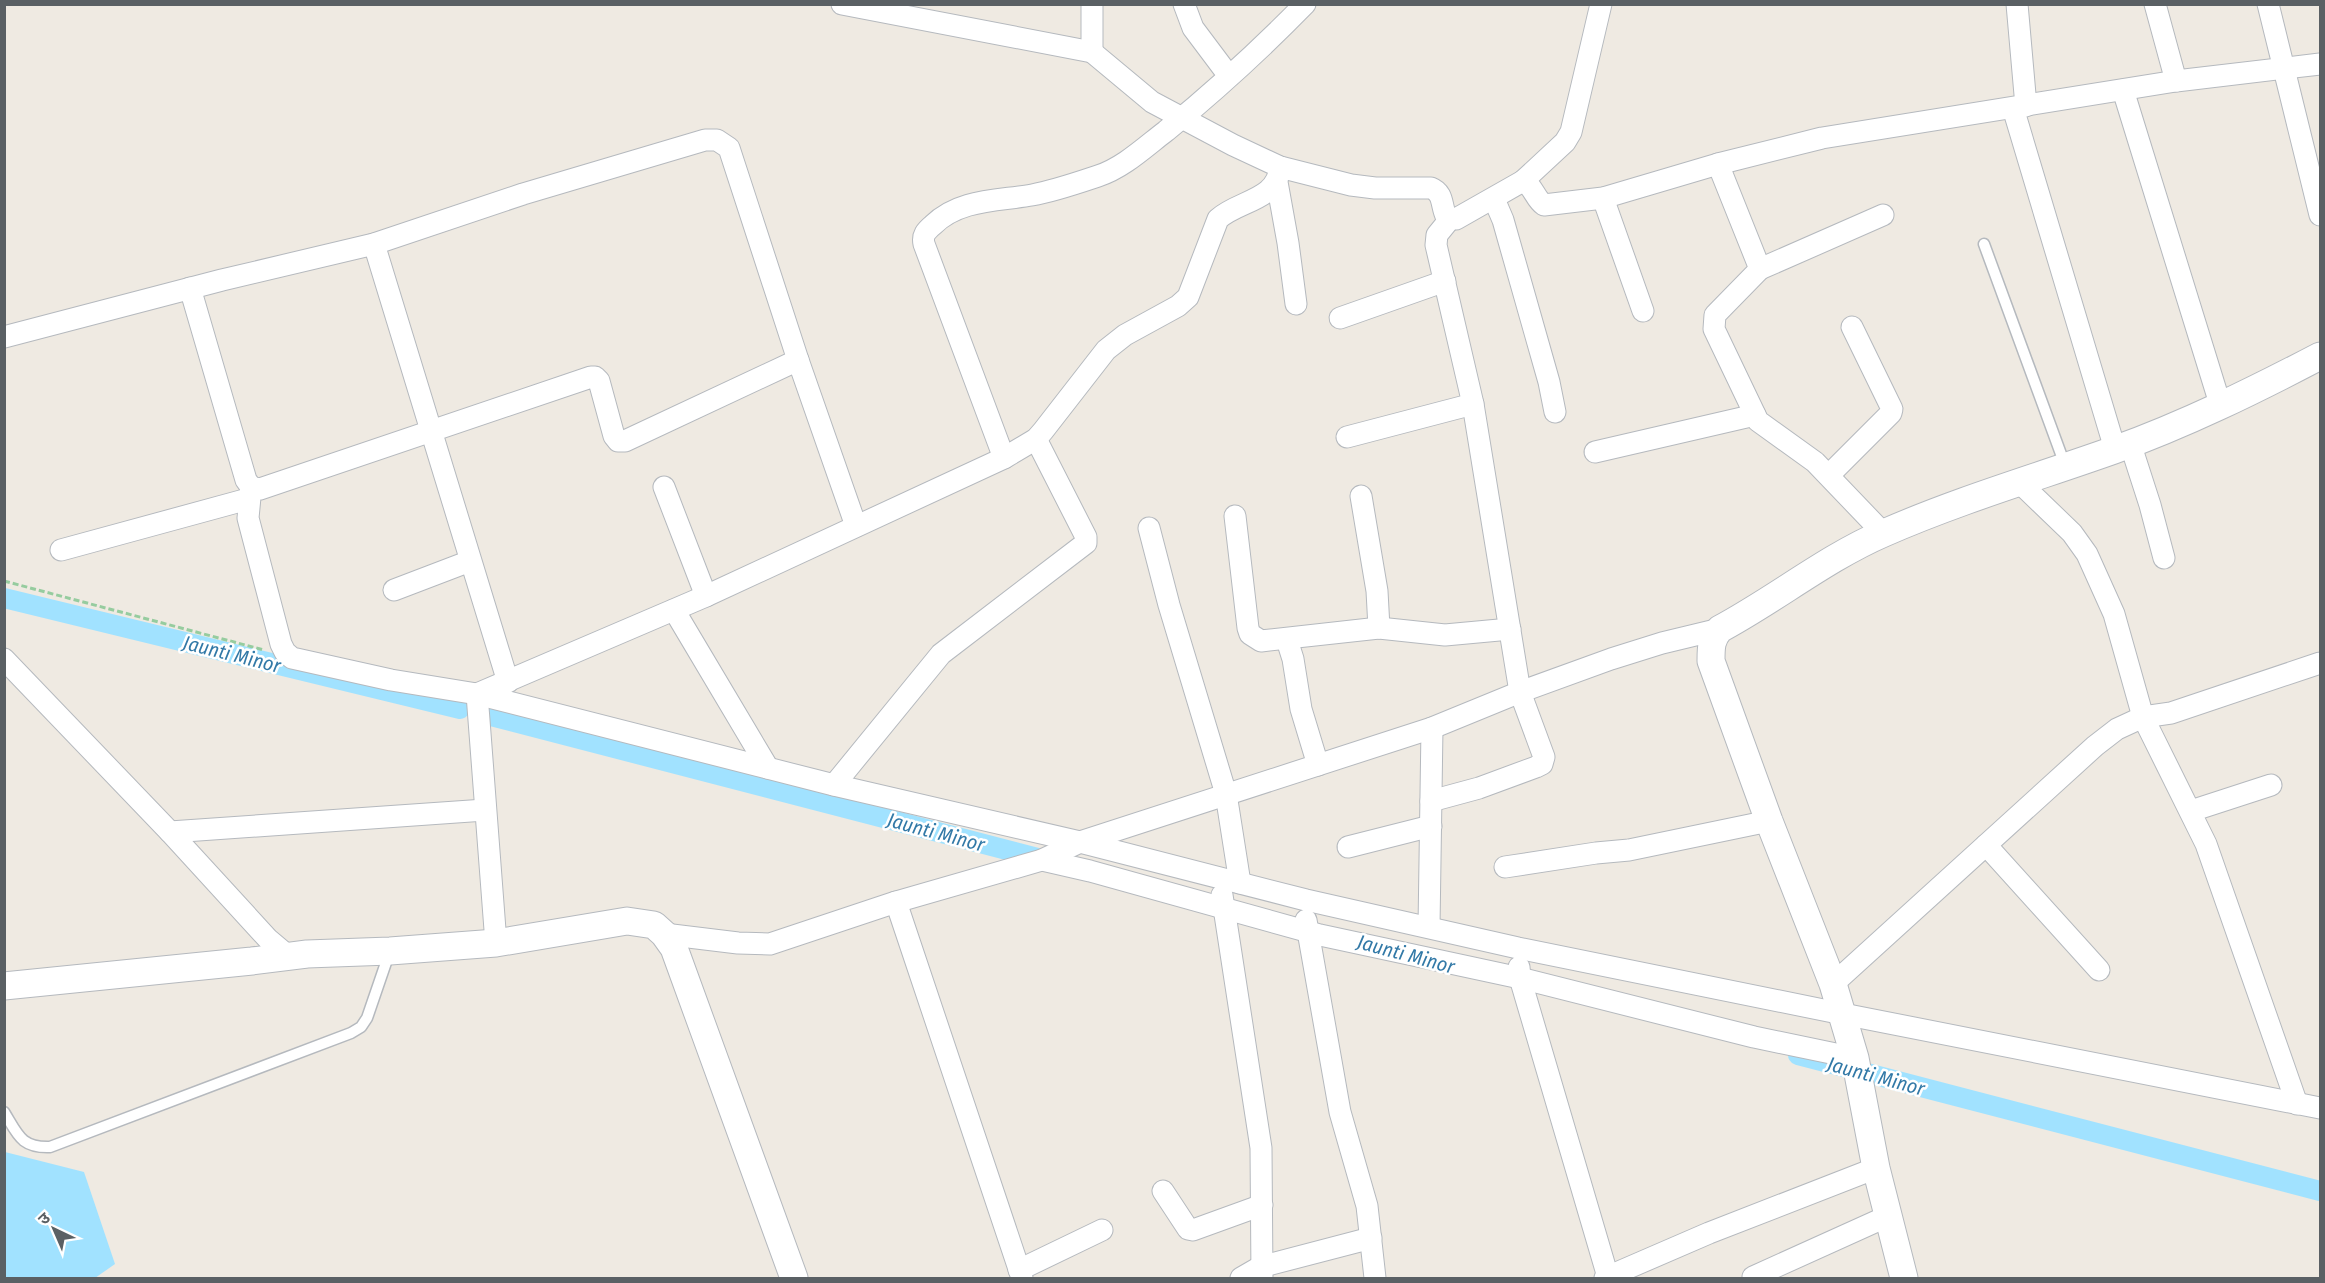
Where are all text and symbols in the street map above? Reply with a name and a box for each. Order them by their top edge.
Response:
water label: Jaunti Minor [180,630,284,678]
water label: Jaunti Minor [884,807,988,857]
water label: Jaunti Minor [1354,929,1458,979]
water label: Jaunti Minor [1824,1051,1928,1101]
north arrow [24,1199,84,1259]
text: उ [34,1208,54,1229]

